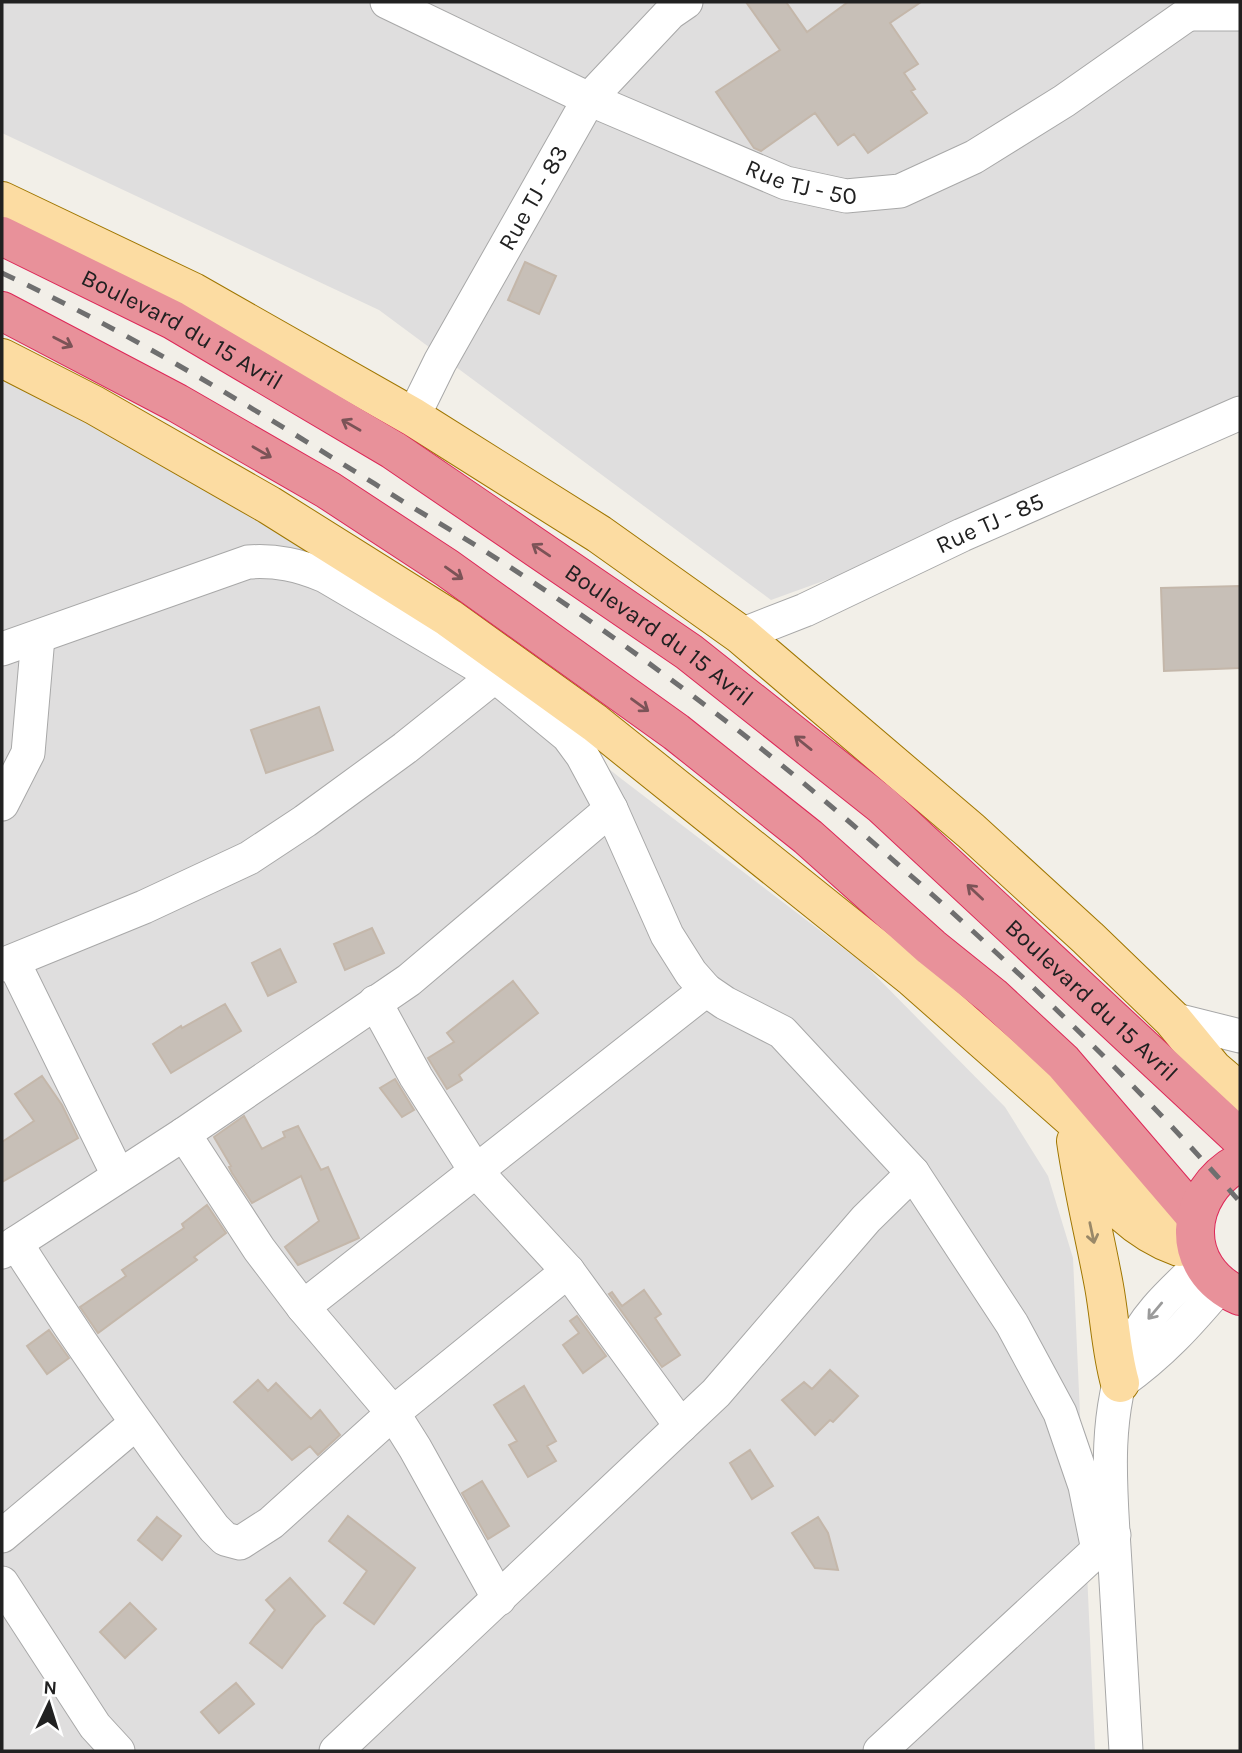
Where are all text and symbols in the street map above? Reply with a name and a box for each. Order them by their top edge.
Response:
street label: Rue TJ - 83 [492,140,574,255]
street label: Rue TJ - 50 [741,153,858,210]
street label: Boulevard du 15 Avril [77,263,288,396]
one-way arrow [52,336,72,350]
one-way arrow [341,418,362,431]
one-way arrow [251,446,271,460]
street label: Rue TJ - 85 [931,487,1048,559]
one-way arrow [532,542,552,556]
street label: Boulevard du 15 Avril [560,558,759,712]
one-way arrow [444,566,463,580]
one-way arrow [630,698,649,712]
one-way arrow [795,735,813,750]
one-way arrow [967,883,984,900]
street label: Boulevard du 15 Avril [1000,913,1184,1087]
one-way arrow [1085,1221,1099,1244]
one-way arrow [1148,1301,1163,1319]
north arrow [14,1669,84,1739]
text: N [43,1677,58,1699]

